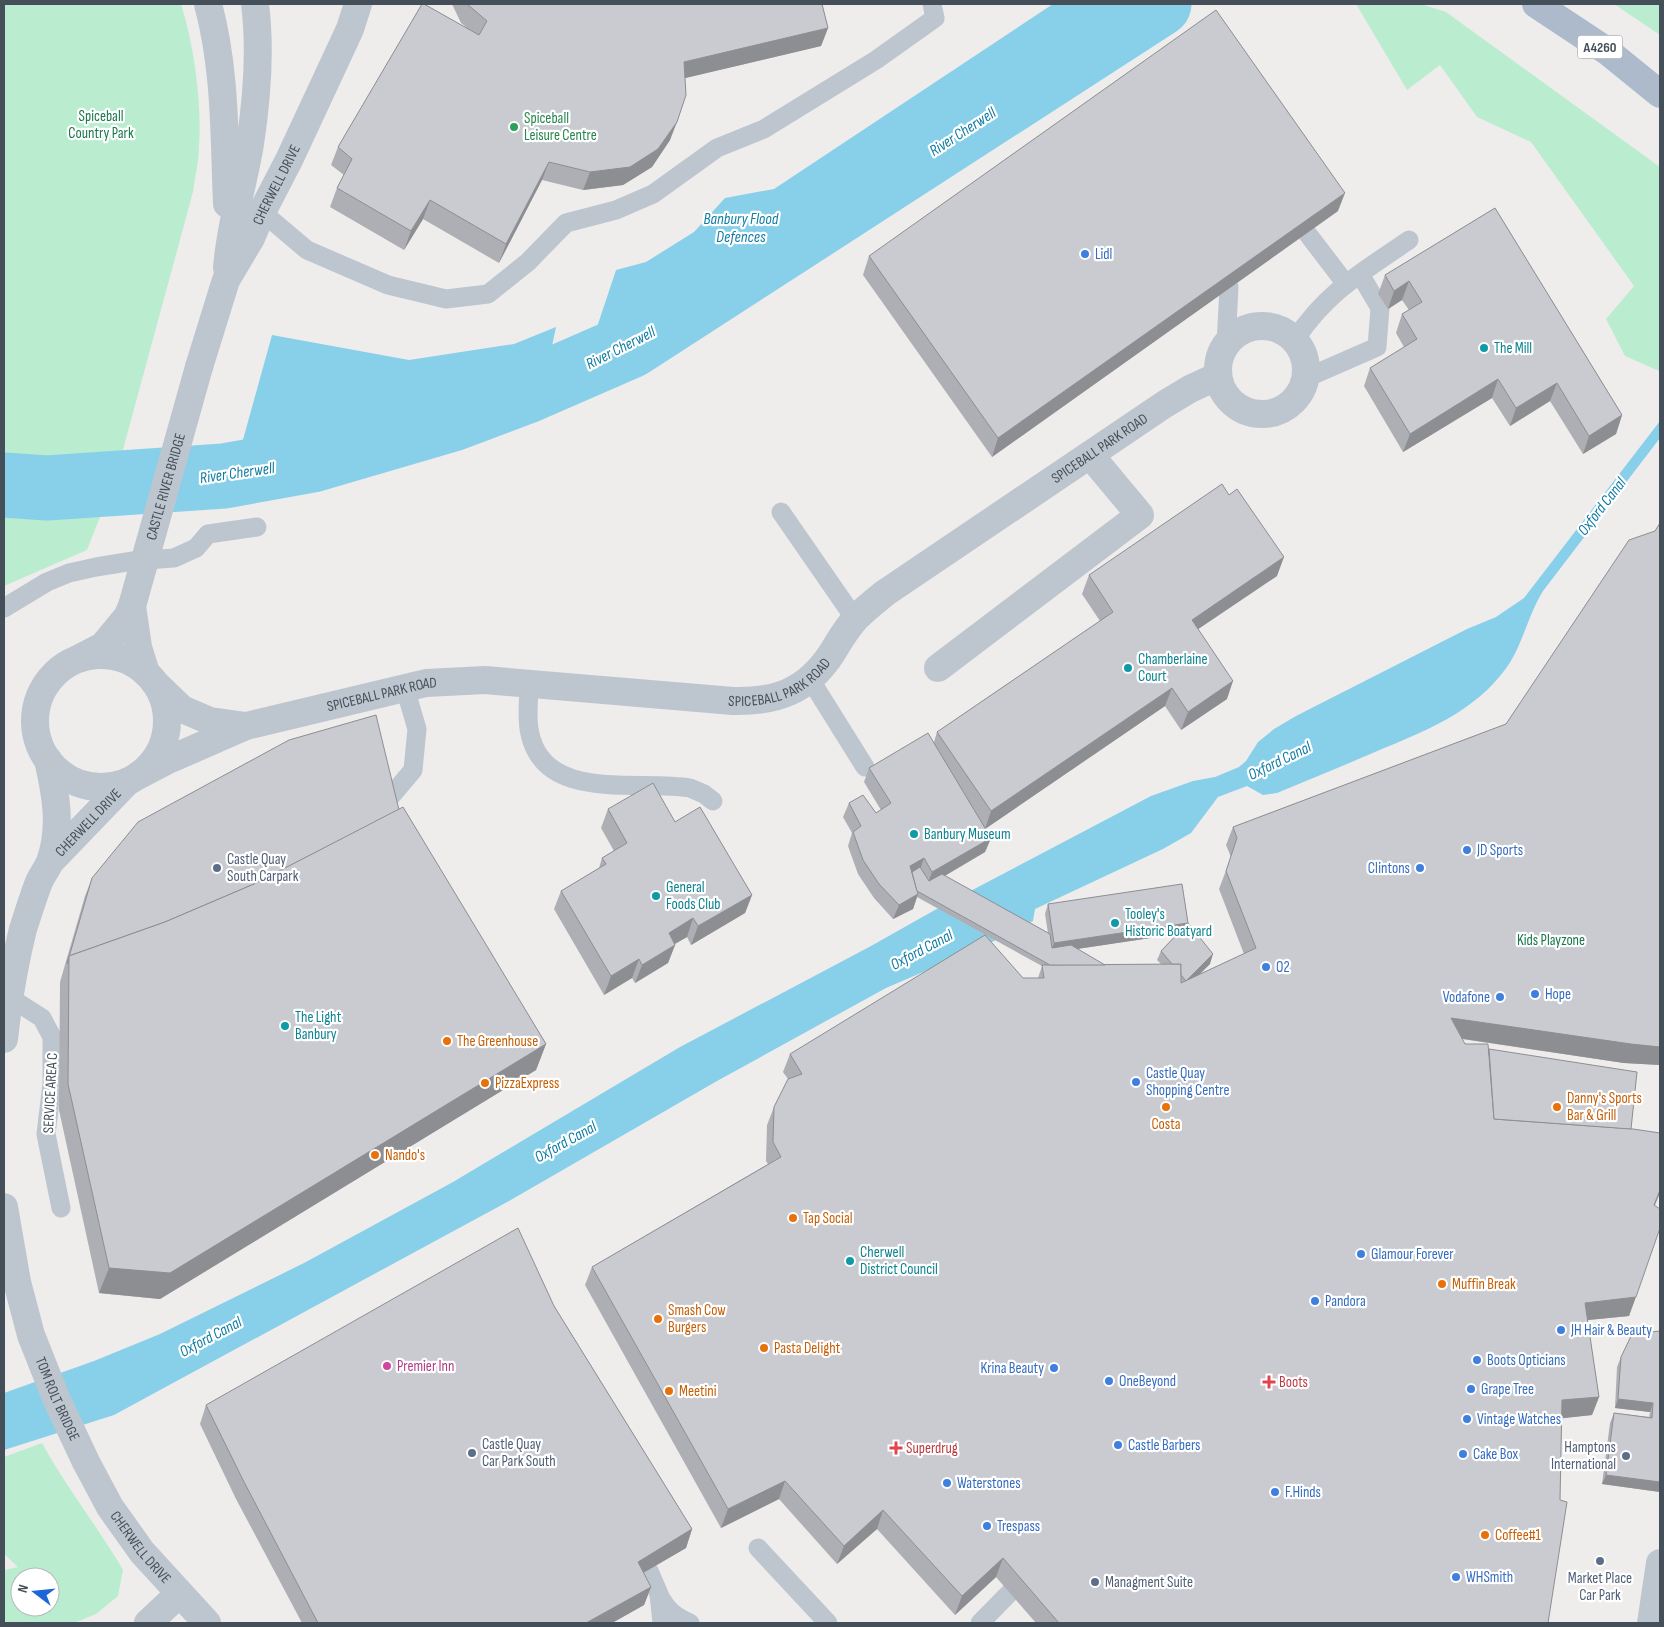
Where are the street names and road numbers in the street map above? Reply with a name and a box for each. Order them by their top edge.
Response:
road number: A4260 [1578,36,1622,58]
street label: CHERWELL DRIVE [249,142,305,228]
street label: SPICEBALL PARK ROAD [1048,409,1152,488]
street label: CASTLE RIVER BRIDGE [142,431,190,542]
street label: SPICEBALL PARK ROAD [727,654,835,711]
street label: SPICEBALL PARK ROAD [325,673,437,716]
street label: CHERWELL DRIVE [51,785,126,861]
street label: SERVICE AREA C [39,1052,62,1134]
street label: TOM ROLT BRIDGE [31,1354,84,1444]
street label: CHERWELL DRIVE [106,1507,175,1588]

